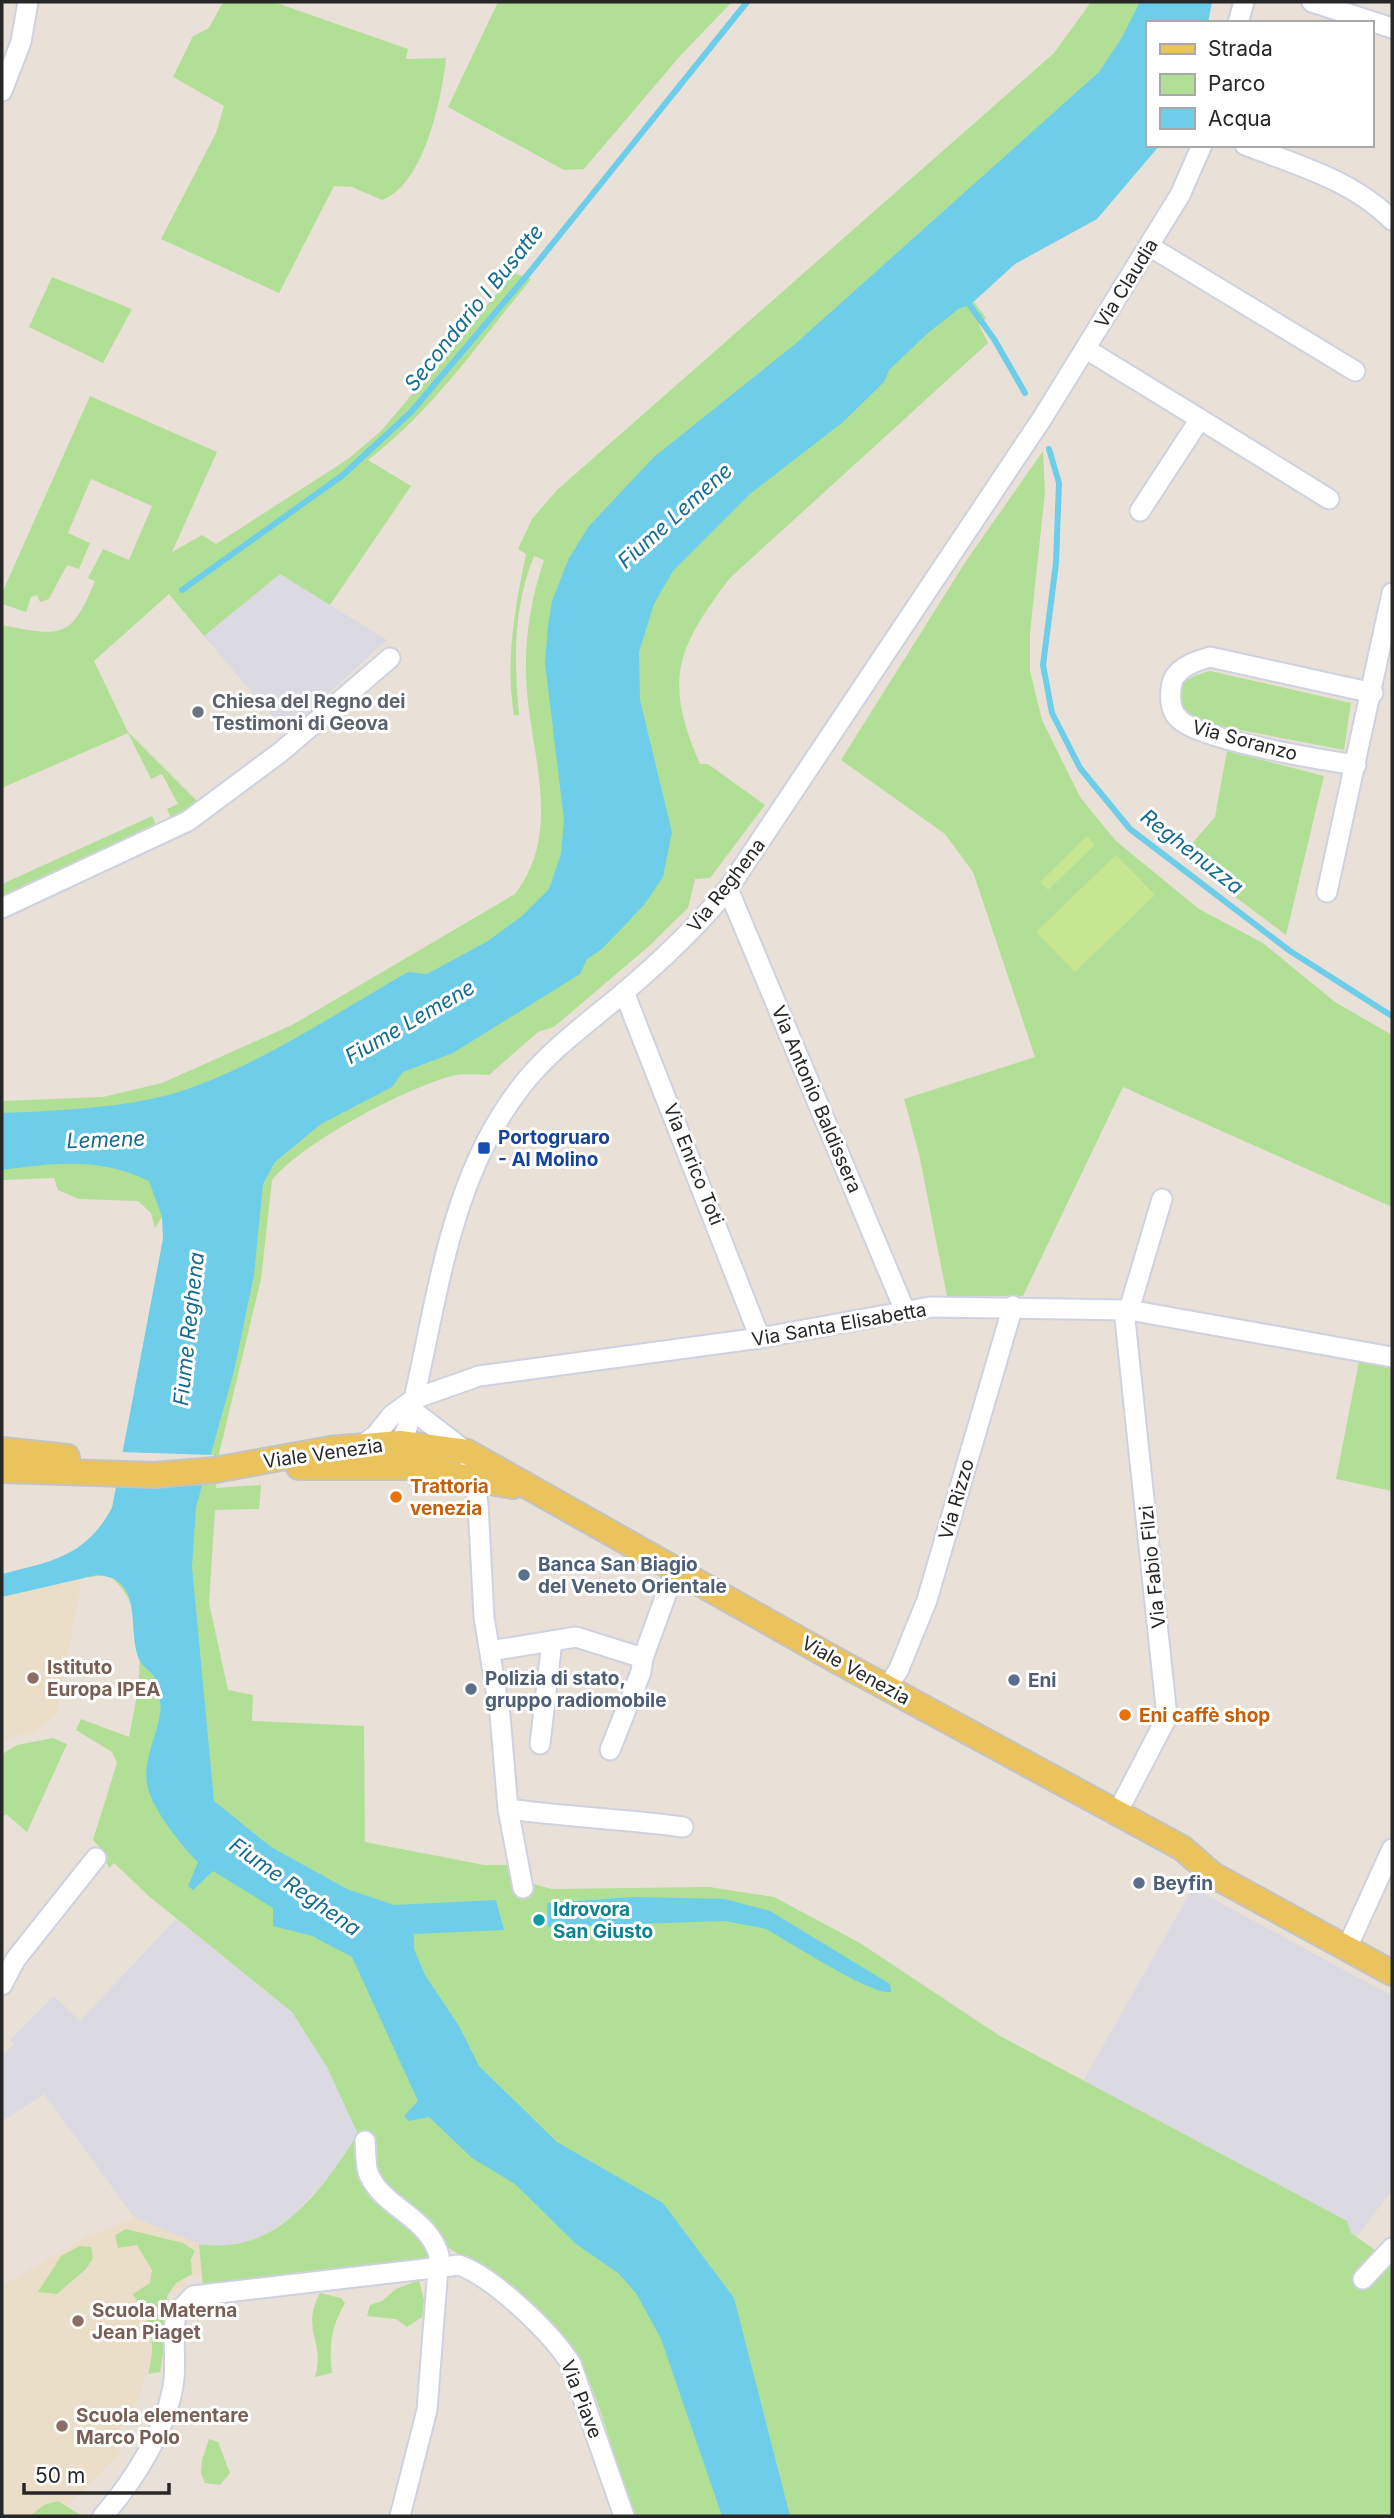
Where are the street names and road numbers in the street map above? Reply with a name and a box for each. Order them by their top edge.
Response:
street label: Via Claudia [1090,234,1163,332]
street label: Via Soranzo [1190,715,1300,766]
street label: Via Reghena [683,834,770,937]
street label: Via Antonio Baldissera [767,1002,866,1196]
street label: Via Enrico Toti [659,1100,728,1228]
street label: Via Santa Elisabetta [750,1298,928,1351]
street label: Viale Venezia [262,1434,384,1473]
street label: Via Rizzo [934,1456,979,1542]
street label: Via Fabio Filzi [1135,1504,1170,1630]
street label: Viale Venezia [798,1631,914,1710]
street label: Via Piave [556,2357,607,2442]

